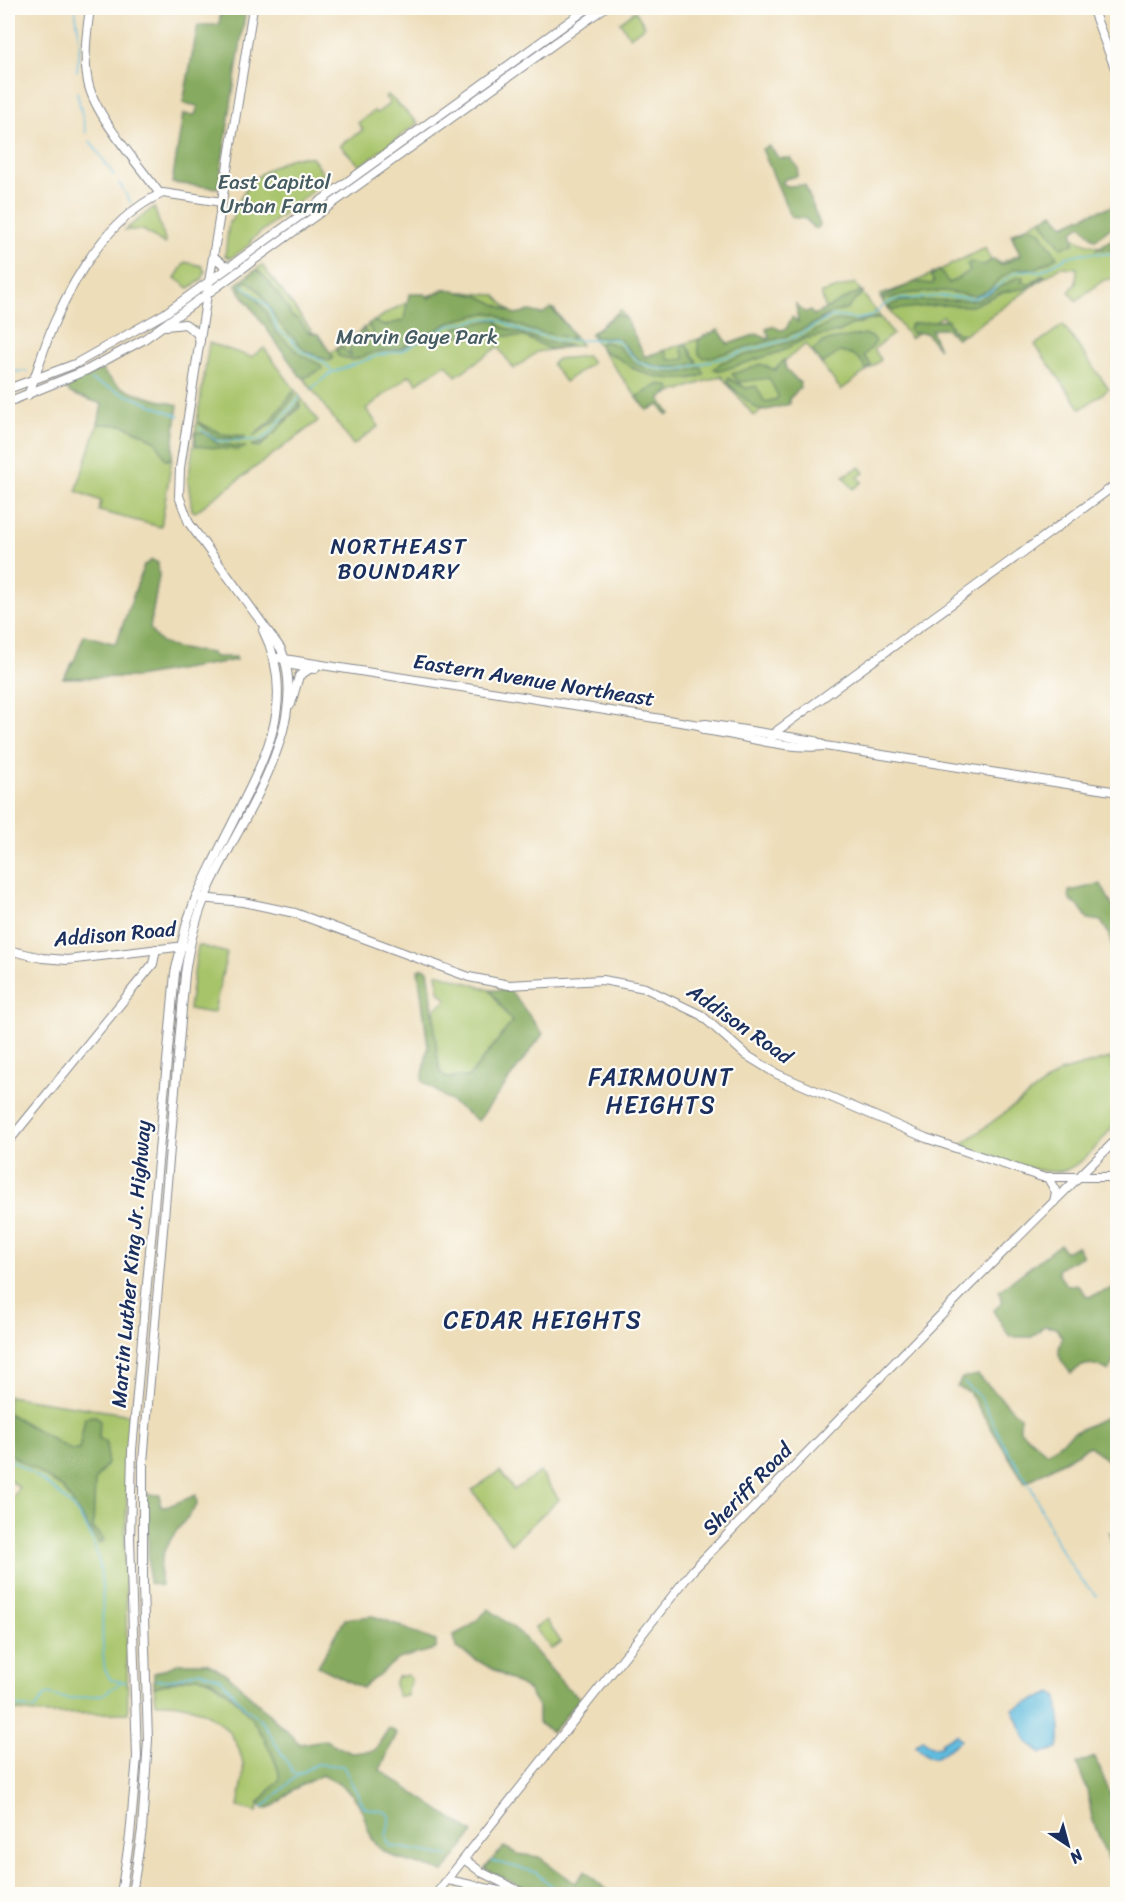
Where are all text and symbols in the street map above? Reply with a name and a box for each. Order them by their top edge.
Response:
park label: East Capitol Urban Farm [218,163,331,225]
park label: Marvin Gaye Park [336,318,498,356]
district label: NORTHEAST BOUNDARY [331,527,468,591]
street label: Eastern Avenue Northeast [411,642,657,718]
street label: Addison Road [51,910,180,958]
street label: Addison Road [678,973,803,1076]
district label: FAIRMOUNT HEIGHTS [588,1056,734,1126]
street label: Martin Luther King Jr. Highway [99,1119,163,1409]
district label: CEDAR HEIGHTS [444,1299,642,1341]
street label: Sheriff Road [692,1432,803,1545]
north arrow [1038,1815,1098,1875]
text: N [1063,1841,1090,1872]

